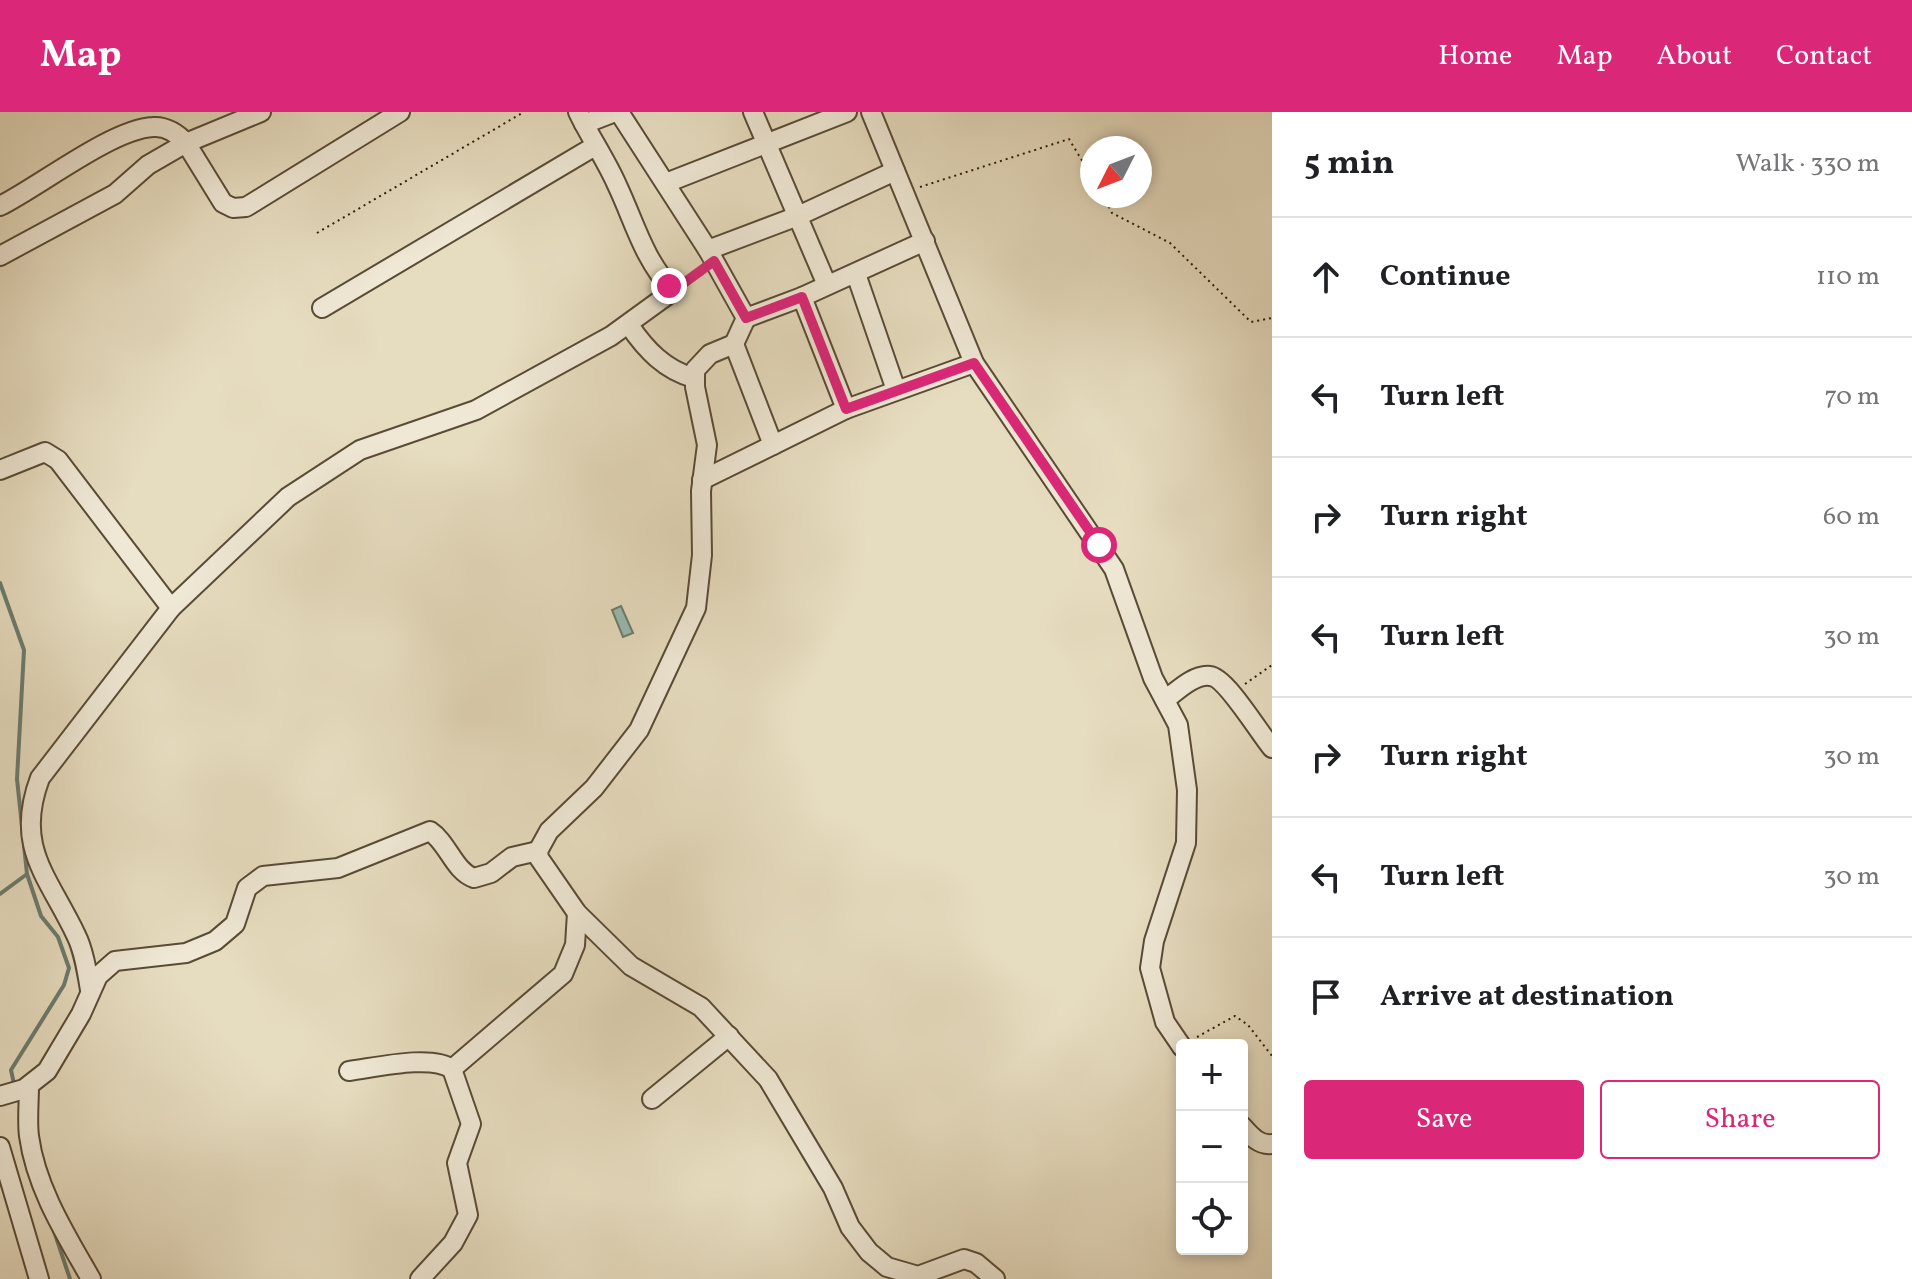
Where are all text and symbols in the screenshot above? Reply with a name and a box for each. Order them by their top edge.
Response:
text: Map [40,30,121,83]
text: Home [1438,37,1512,76]
text: Map [1556,37,1612,76]
text: About [1656,37,1732,76]
text: Contact [1776,37,1872,76]
north arrow [1080,136,1152,208]
text: 5 min [1304,141,1394,188]
text: Walk · 330 m [1736,146,1880,182]
icon: ahead [1304,255,1348,299]
text: Continue [1380,256,1511,298]
text: 110 m [1816,259,1880,295]
route end [651,268,687,304]
icon: left [1304,375,1348,419]
text: Turn left [1380,376,1504,418]
text: 70 m [1825,379,1880,415]
icon: right [1304,495,1348,539]
text: Turn right [1380,496,1528,538]
text: 60 m [1823,499,1880,535]
route start [1081,527,1117,563]
icon: left [1304,615,1348,659]
text: Turn left [1380,616,1504,658]
text: 30 m [1823,619,1880,655]
icon: right [1304,735,1348,779]
text: Turn right [1380,736,1528,778]
text: 30 m [1823,739,1880,775]
icon: left [1304,855,1348,899]
text: Turn left [1380,856,1504,898]
text: 30 m [1823,859,1880,895]
icon: arrive [1304,975,1348,1019]
text: Arrive at destination [1380,976,1674,1018]
map controls [1176,1039,1248,1255]
button: + [1176,1039,1248,1111]
button: Save [1304,1080,1584,1159]
button: Share [1600,1080,1880,1159]
button: − [1176,1111,1248,1183]
button: locate [1176,1183,1248,1255]

